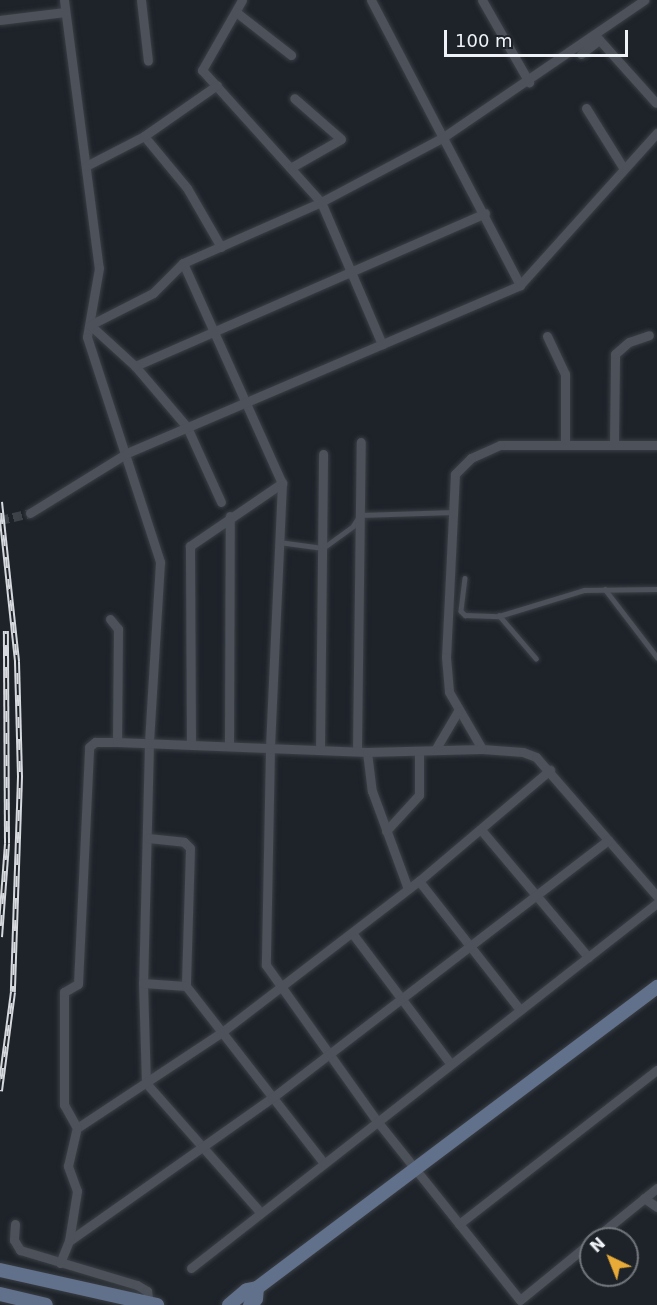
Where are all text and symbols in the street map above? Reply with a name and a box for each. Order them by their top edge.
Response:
scale bar [447,18,632,56]
text: 100 m [455,30,513,51]
north arrow [579,1227,639,1287]
text: N [586,1233,609,1256]

